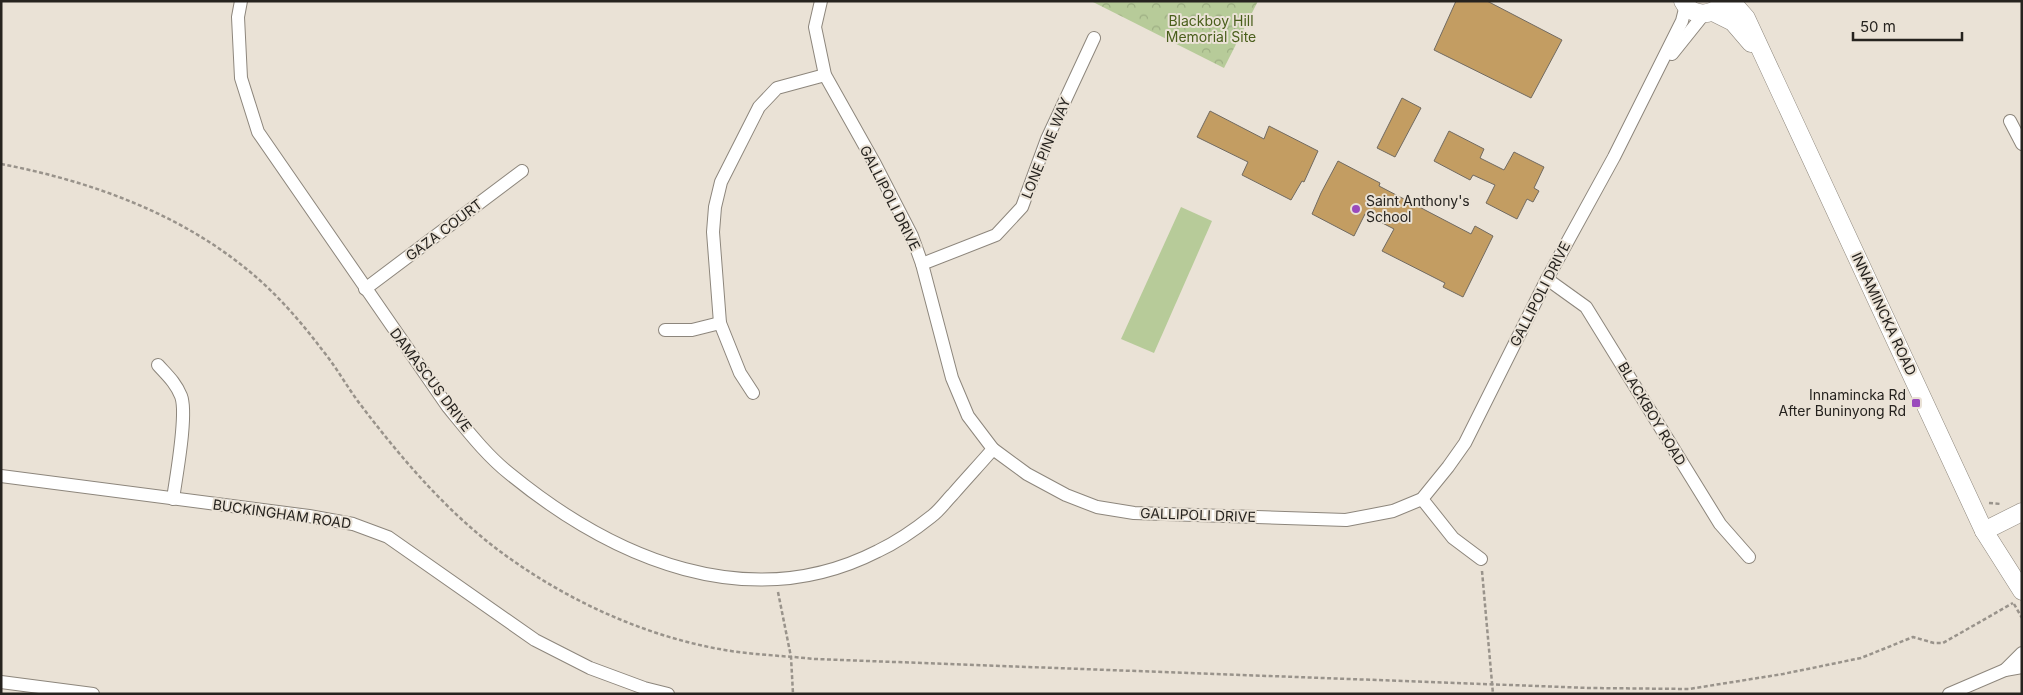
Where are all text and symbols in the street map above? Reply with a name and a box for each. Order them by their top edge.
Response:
scale bar [1853,10,1962,42]
park label: Blackboy Hill Memorial Site [1166,12,1256,45]
text: 50 m [1860,17,1896,36]
street label: LONE PINE WAY [1017,94,1074,201]
street label: GALLIPOLI DRIVE [857,142,924,253]
place label: Saint Anthony's School [1366,192,1470,225]
street label: GAZA COURT [402,195,485,264]
marker: Saint Anthony's School [1350,203,1362,215]
street label: GALLIPOLI DRIVE [1506,238,1573,349]
street label: INNAMINCKA ROAD [1848,250,1920,378]
street label: DAMASCUS DRIVE [387,325,476,435]
street label: BLACKBOY ROAD [1615,359,1690,469]
place label: Innamincka Rd After Buninyong Rd [1778,386,1906,419]
marker: Innamincka Rd After Buninyong Rd [1910,397,1922,409]
street label: BUCKINGHAM ROAD [212,495,352,532]
street label: GALLIPOLI DRIVE [1140,504,1256,525]

